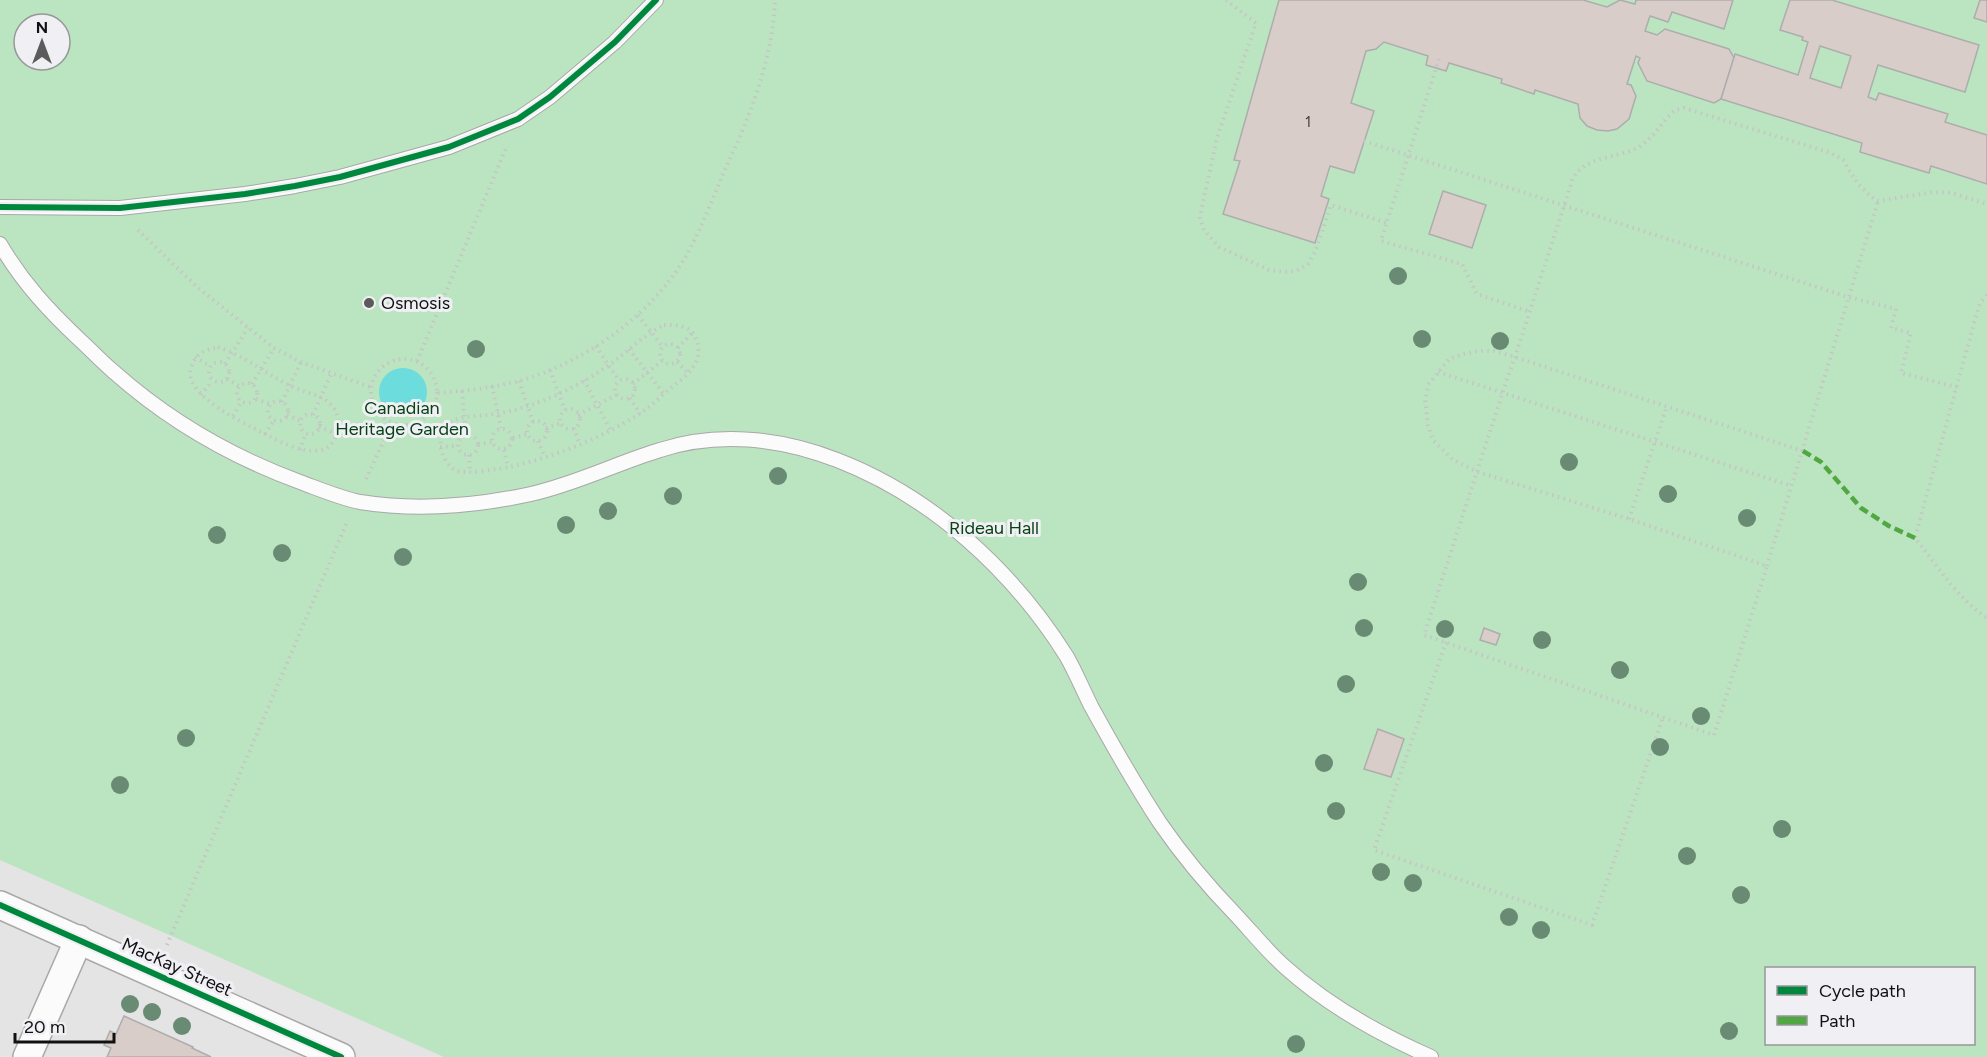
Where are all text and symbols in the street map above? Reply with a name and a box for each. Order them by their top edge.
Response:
north arrow [12,12,72,72]
text: N [36,18,48,37]
house number: 1 [1305,113,1311,131]
place label: Osmosis [381,292,450,314]
marker: Osmosis [362,296,376,310]
park label: Canadian Heritage Garden [335,397,469,440]
park label: Rideau Hall [949,517,1039,539]
street label: MacKay Street [118,933,236,1001]
legend [1765,967,1975,1045]
text: Cycle path [1819,980,1906,1002]
scale bar [15,1006,114,1044]
text: Path [1819,1010,1855,1032]
text: 20 m [24,1016,65,1038]

